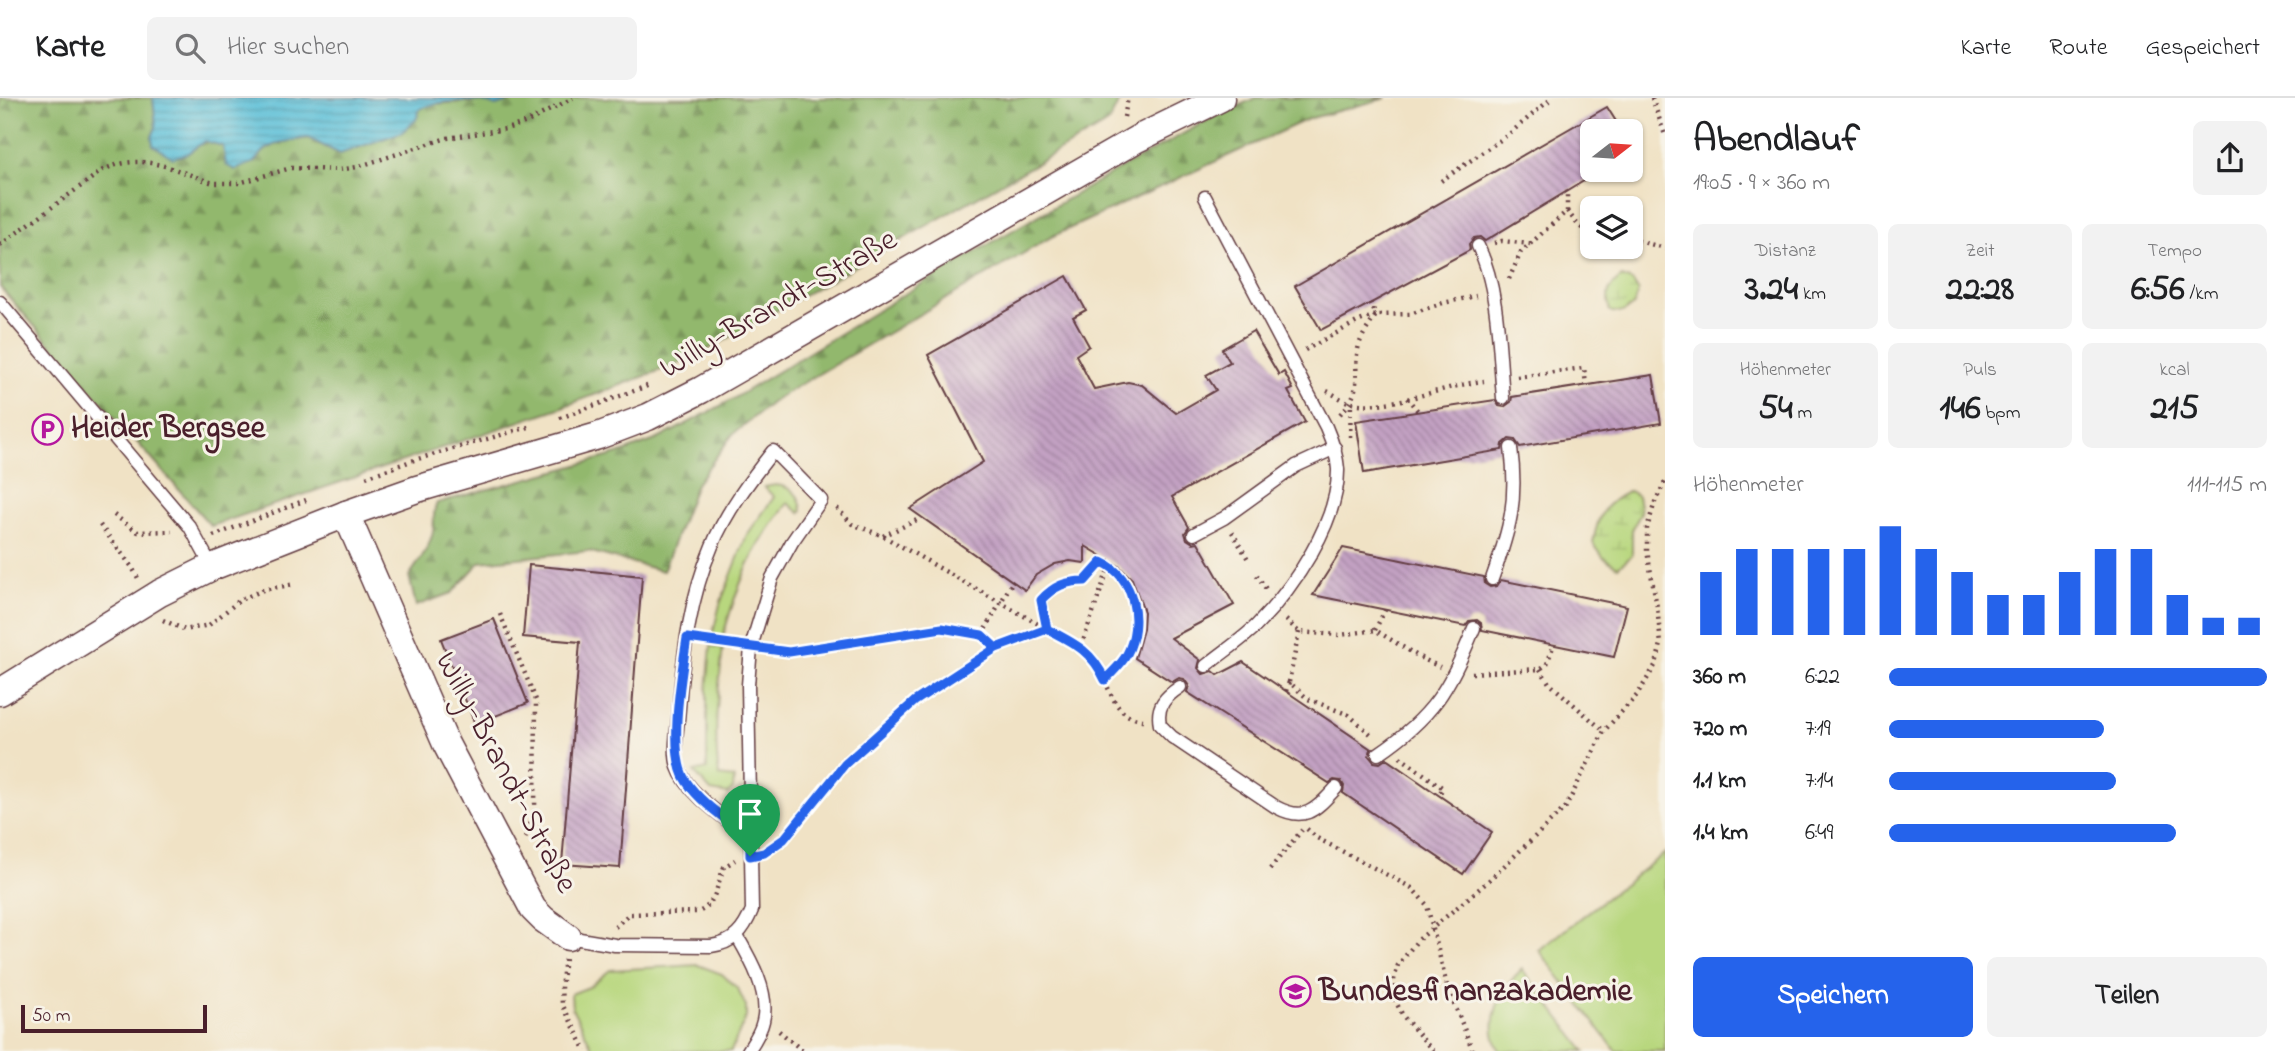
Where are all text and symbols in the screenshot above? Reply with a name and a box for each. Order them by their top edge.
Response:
search box [147,17,637,80]
text: Karte [35,24,105,72]
icon: search [171,29,209,67]
text: Hier suchen [227,29,349,67]
text: Karte [1960,31,2011,66]
text: Route [2049,31,2108,66]
text: Gespeichert [2146,31,2260,66]
text: Abendlauf [1693,113,1860,169]
north arrow [1580,119,1643,182]
map controls [1580,119,1643,259]
button: share [2193,121,2267,195]
text: 19:05 · 9 × 360 m [1693,167,1830,200]
button: layers [1580,196,1643,259]
street label: Willy-Brandt-Straße [651,217,907,392]
text: Distanz [1755,238,1816,265]
text: Zeit [1965,238,1995,265]
text: Tempo [2147,238,2202,265]
text: 3.24 [1745,265,1798,316]
text: 22:28 [1946,265,2014,316]
text: 6:56 [2131,265,2185,316]
text: km [1798,281,1826,308]
text: /km [2185,281,2218,308]
text: Höhenmeter [1740,357,1831,384]
text: Puls [1963,357,1997,384]
text: kcal [2160,357,2190,384]
text: 54 [1758,384,1793,435]
text: 146 [1940,384,1981,435]
text: 215 [2150,384,2199,435]
text: m [1793,400,1812,427]
text: bpm [1981,400,2020,427]
place label: Heider Bergsee [71,406,267,454]
parking icon: Heider Bergsee [31,412,65,446]
text: Höhenmeter [1693,469,1804,502]
text: 111–115 m [2187,469,2267,502]
street label: Willy-Brandt-Straße [421,644,589,903]
text: 360 m [1693,661,1746,694]
text: 6:22 [1805,661,1840,694]
text: 720 m [1693,713,1747,746]
text: 7:19 [1805,713,1831,746]
text: 1.1 km [1693,765,1746,798]
text: 7:14 [1805,765,1833,798]
pin [720,784,780,856]
icon: arrive [731,795,769,833]
text: 1.4 km [1693,817,1748,850]
text: 6:49 [1805,817,1833,850]
button: Speichern [1693,957,1973,1037]
button: Teilen [1987,957,2267,1037]
place label: Bundesfinanzakademie [1317,969,1633,1016]
school or university icon: Bundesfinanzakademie [1279,975,1313,1009]
scale bar [21,1002,206,1034]
text: 50 m [32,1003,71,1030]

